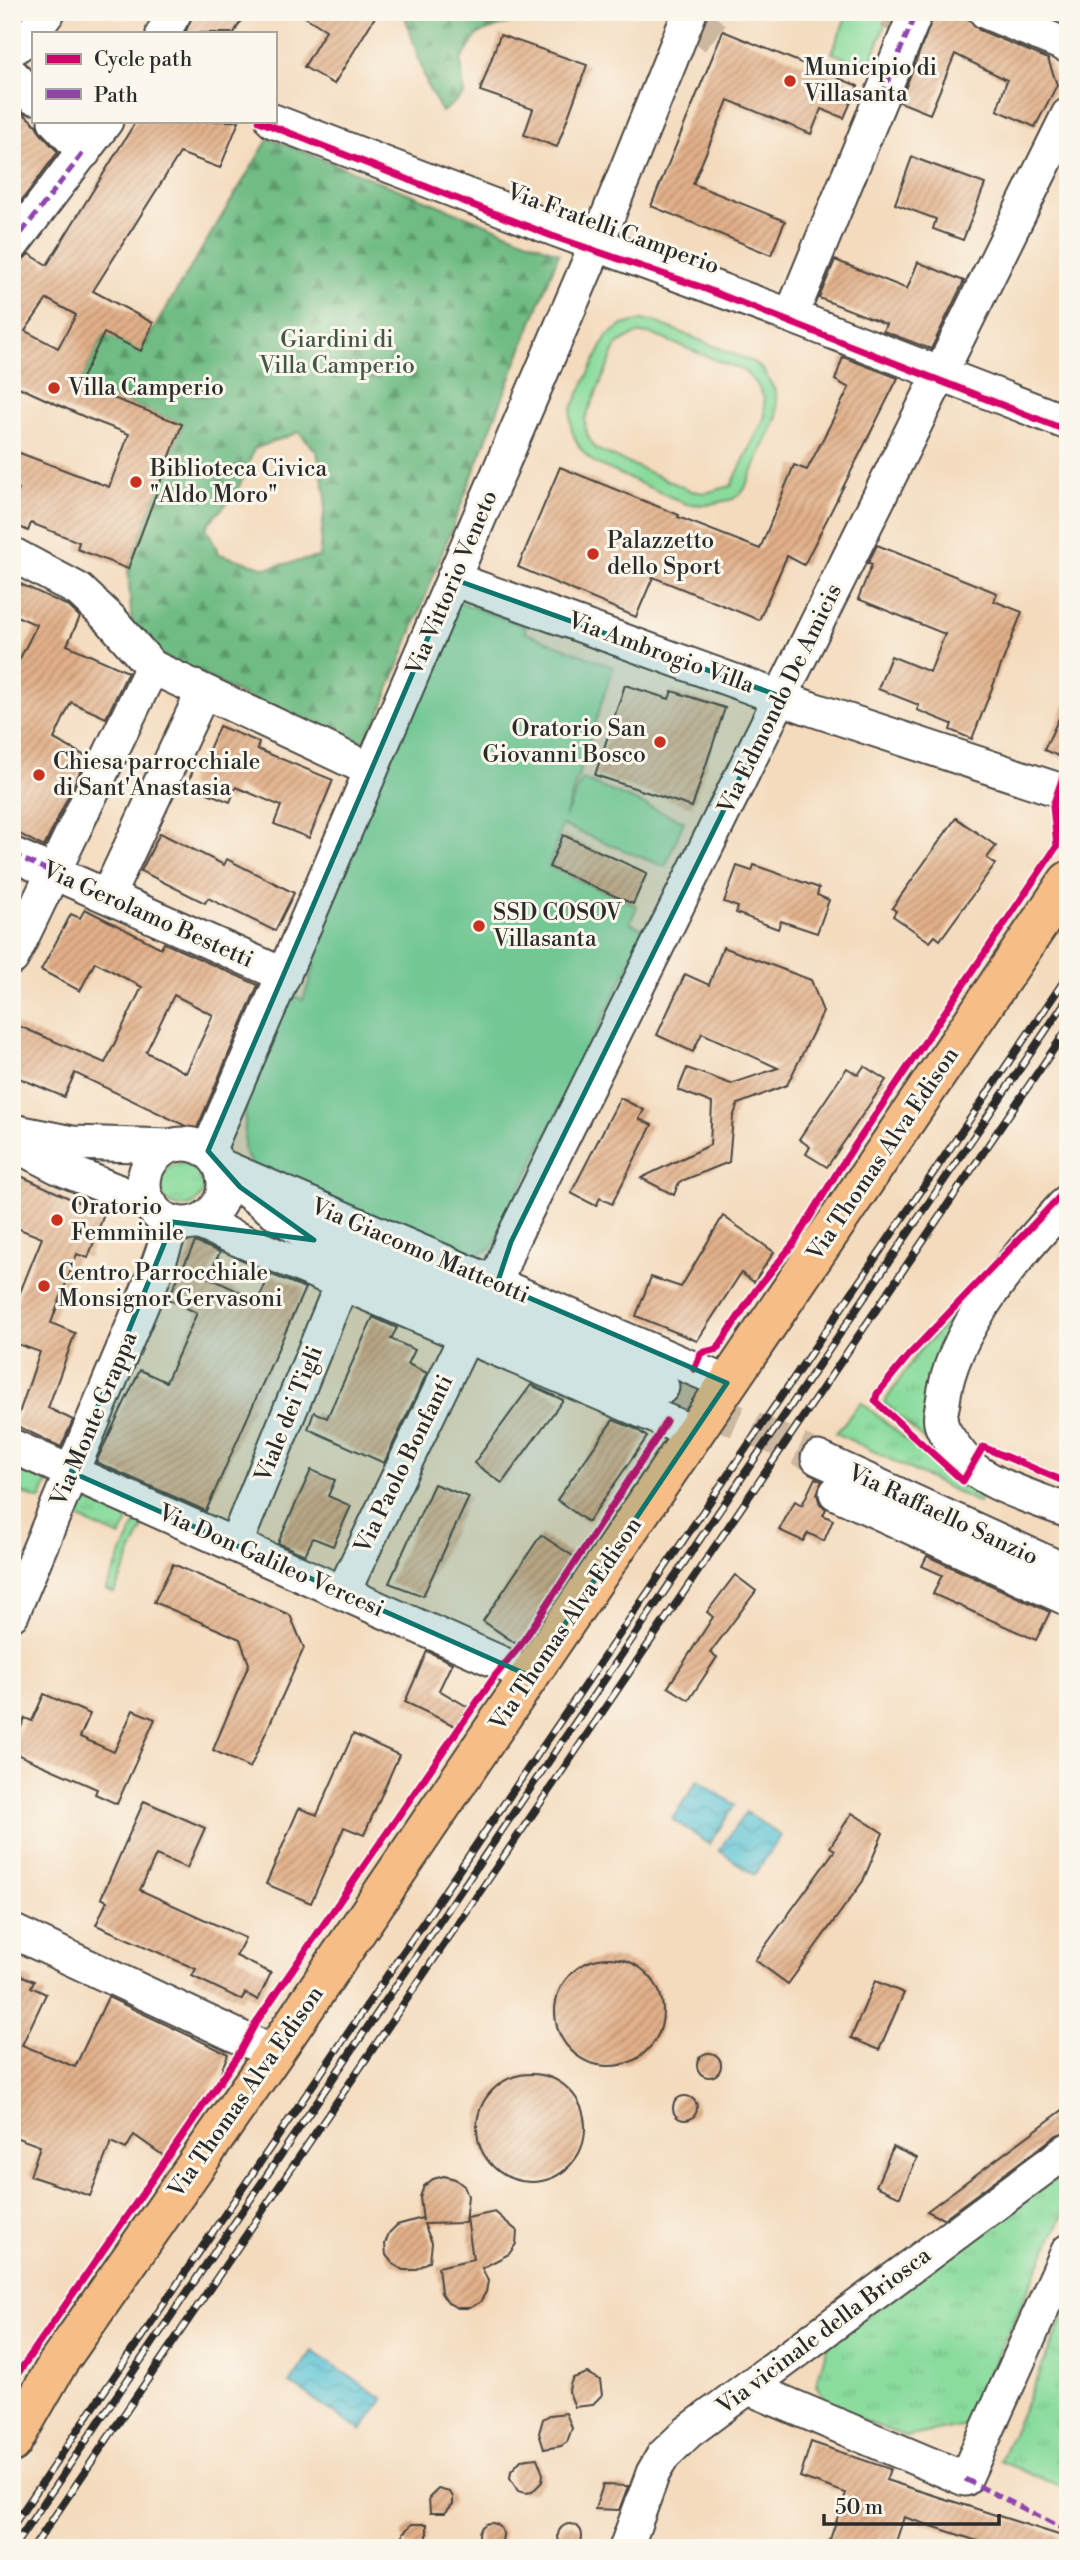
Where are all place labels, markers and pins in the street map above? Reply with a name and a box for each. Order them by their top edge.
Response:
place label: Municipio di Villasanta [803,54,937,108]
marker: Municipio di Villasanta [782,73,798,89]
place label: Villa Camperio [67,374,224,402]
marker: Villa Camperio [46,380,62,396]
place label: Biblioteca Civica "Aldo Moro" [149,455,328,509]
marker: Biblioteca Civica "Aldo Moro" [128,474,144,490]
place label: Palazzetto dello Sport [607,527,721,581]
marker: Palazzetto dello Sport [585,546,601,562]
place label: Oratorio San Giovanni Bosco [483,715,646,769]
marker: Oratorio San Giovanni Bosco [652,734,668,750]
place label: Chiesa parrocchiale di Sant'Anastasia [53,748,260,802]
marker: Chiesa parrocchiale di Sant'Anastasia [31,767,47,783]
place label: SSD COSOV Villasanta [492,899,623,953]
marker: SSD COSOV Villasanta [471,918,487,934]
place label: Oratorio Femminile [71,1193,184,1247]
marker: Oratorio Femminile [49,1212,65,1228]
place label: Centro Parrocchiale Monsignor Gervasoni [58,1259,283,1313]
marker: Centro Parrocchiale Monsignor Gervasoni [36,1278,52,1294]

